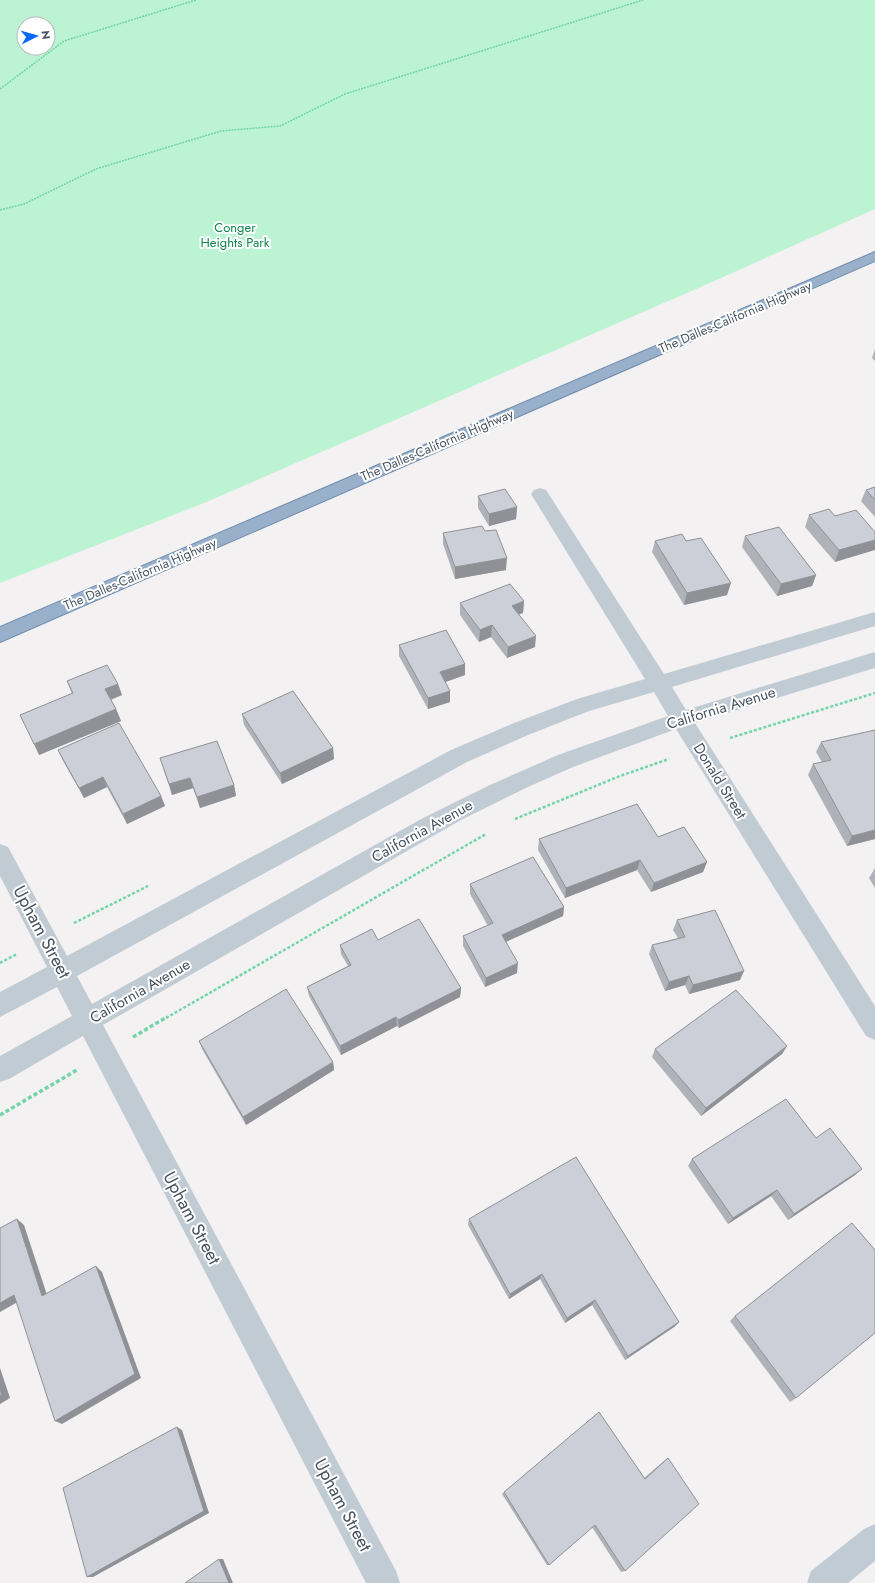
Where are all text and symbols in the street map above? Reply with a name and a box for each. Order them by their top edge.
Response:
north arrow [16,16,56,56]
text: N [38,30,54,40]
park label: Conger Heights Park [200,218,270,252]
street label: The Dalles-California Highway [656,276,814,358]
street label: The Dalles-California Highway [358,404,516,486]
street label: The Dalles-California Highway [61,533,219,615]
street label: California Avenue [664,681,778,735]
street label: Donald Street [688,739,752,824]
street label: California Avenue [367,794,477,868]
street label: Upham Street [7,881,78,984]
street label: California Avenue [86,953,195,1029]
street label: Upham Street [157,1167,228,1270]
street label: Upham Street [308,1454,379,1557]

